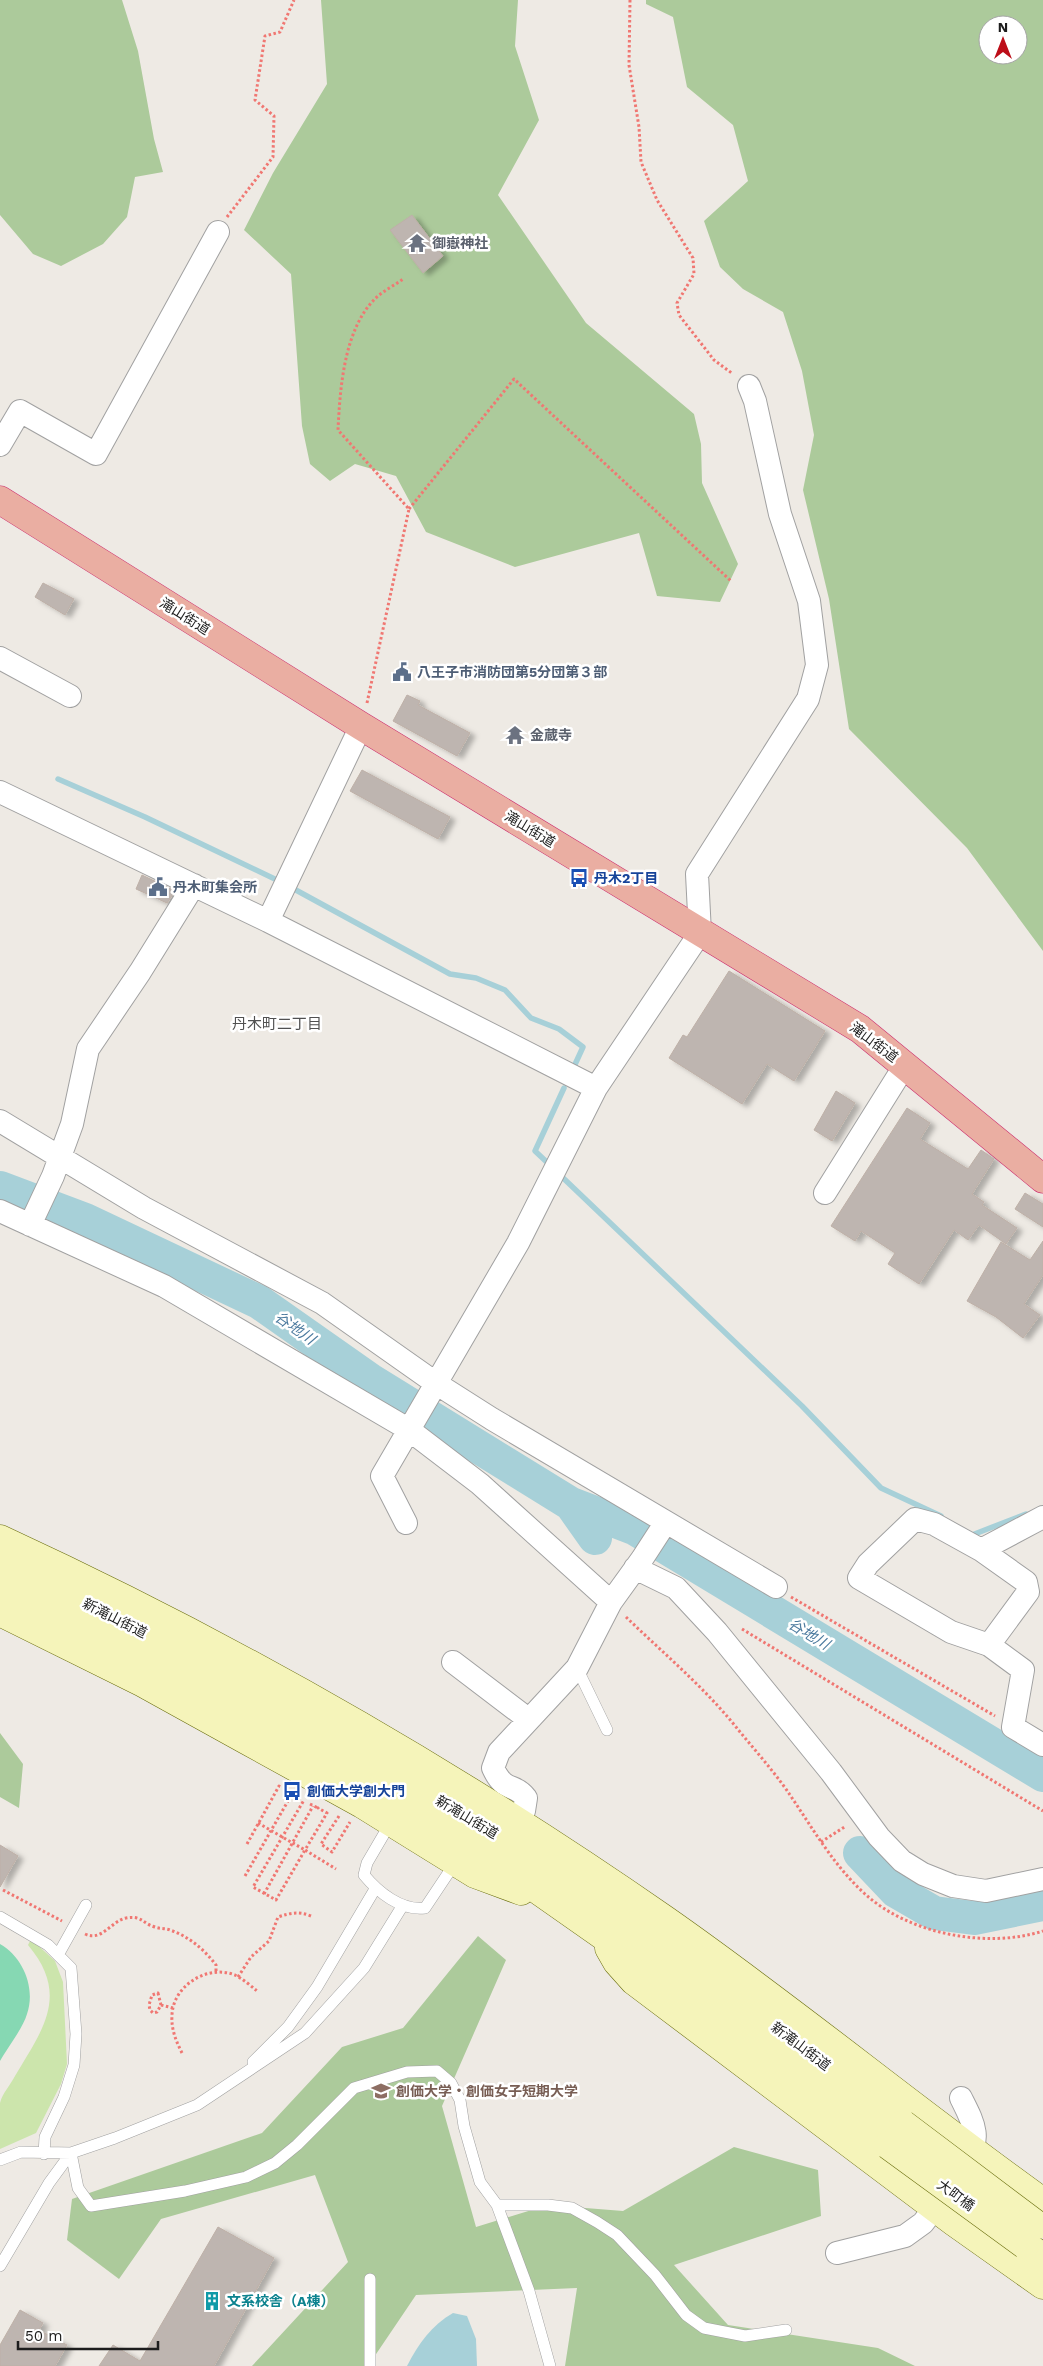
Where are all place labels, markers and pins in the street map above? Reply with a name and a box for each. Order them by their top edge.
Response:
temple icon: 御嶽神社 [406,232,428,254]
place label: 御嶽神社 [432,235,488,251]
public building icon: 八王子市消防団第5分団第３部 [391,661,413,683]
place label: 八王子市消防団第5分団第３部 [417,664,607,680]
temple icon: 金蔵寺 [504,724,526,746]
place label: 金蔵寺 [530,727,572,743]
bus stop icon: 丹木2丁目 [568,867,590,889]
place label: 丹木2丁目 [594,870,658,886]
public building icon: 丹木町集会所 [147,876,169,898]
place label: 丹木町集会所 [173,879,257,895]
bus stop icon: 創価大学創大門 [281,1780,303,1802]
place label: 創価大学創大門 [307,1783,405,1799]
school or university icon: 創価大学・創価女子短期大学 [370,2080,392,2102]
place label: 創価大学・創価女子短期大学 [396,2083,578,2099]
building icon: 文系校舎（A棟） [201,2290,223,2312]
place label: 文系校舎（A棟） [227,2293,334,2309]

